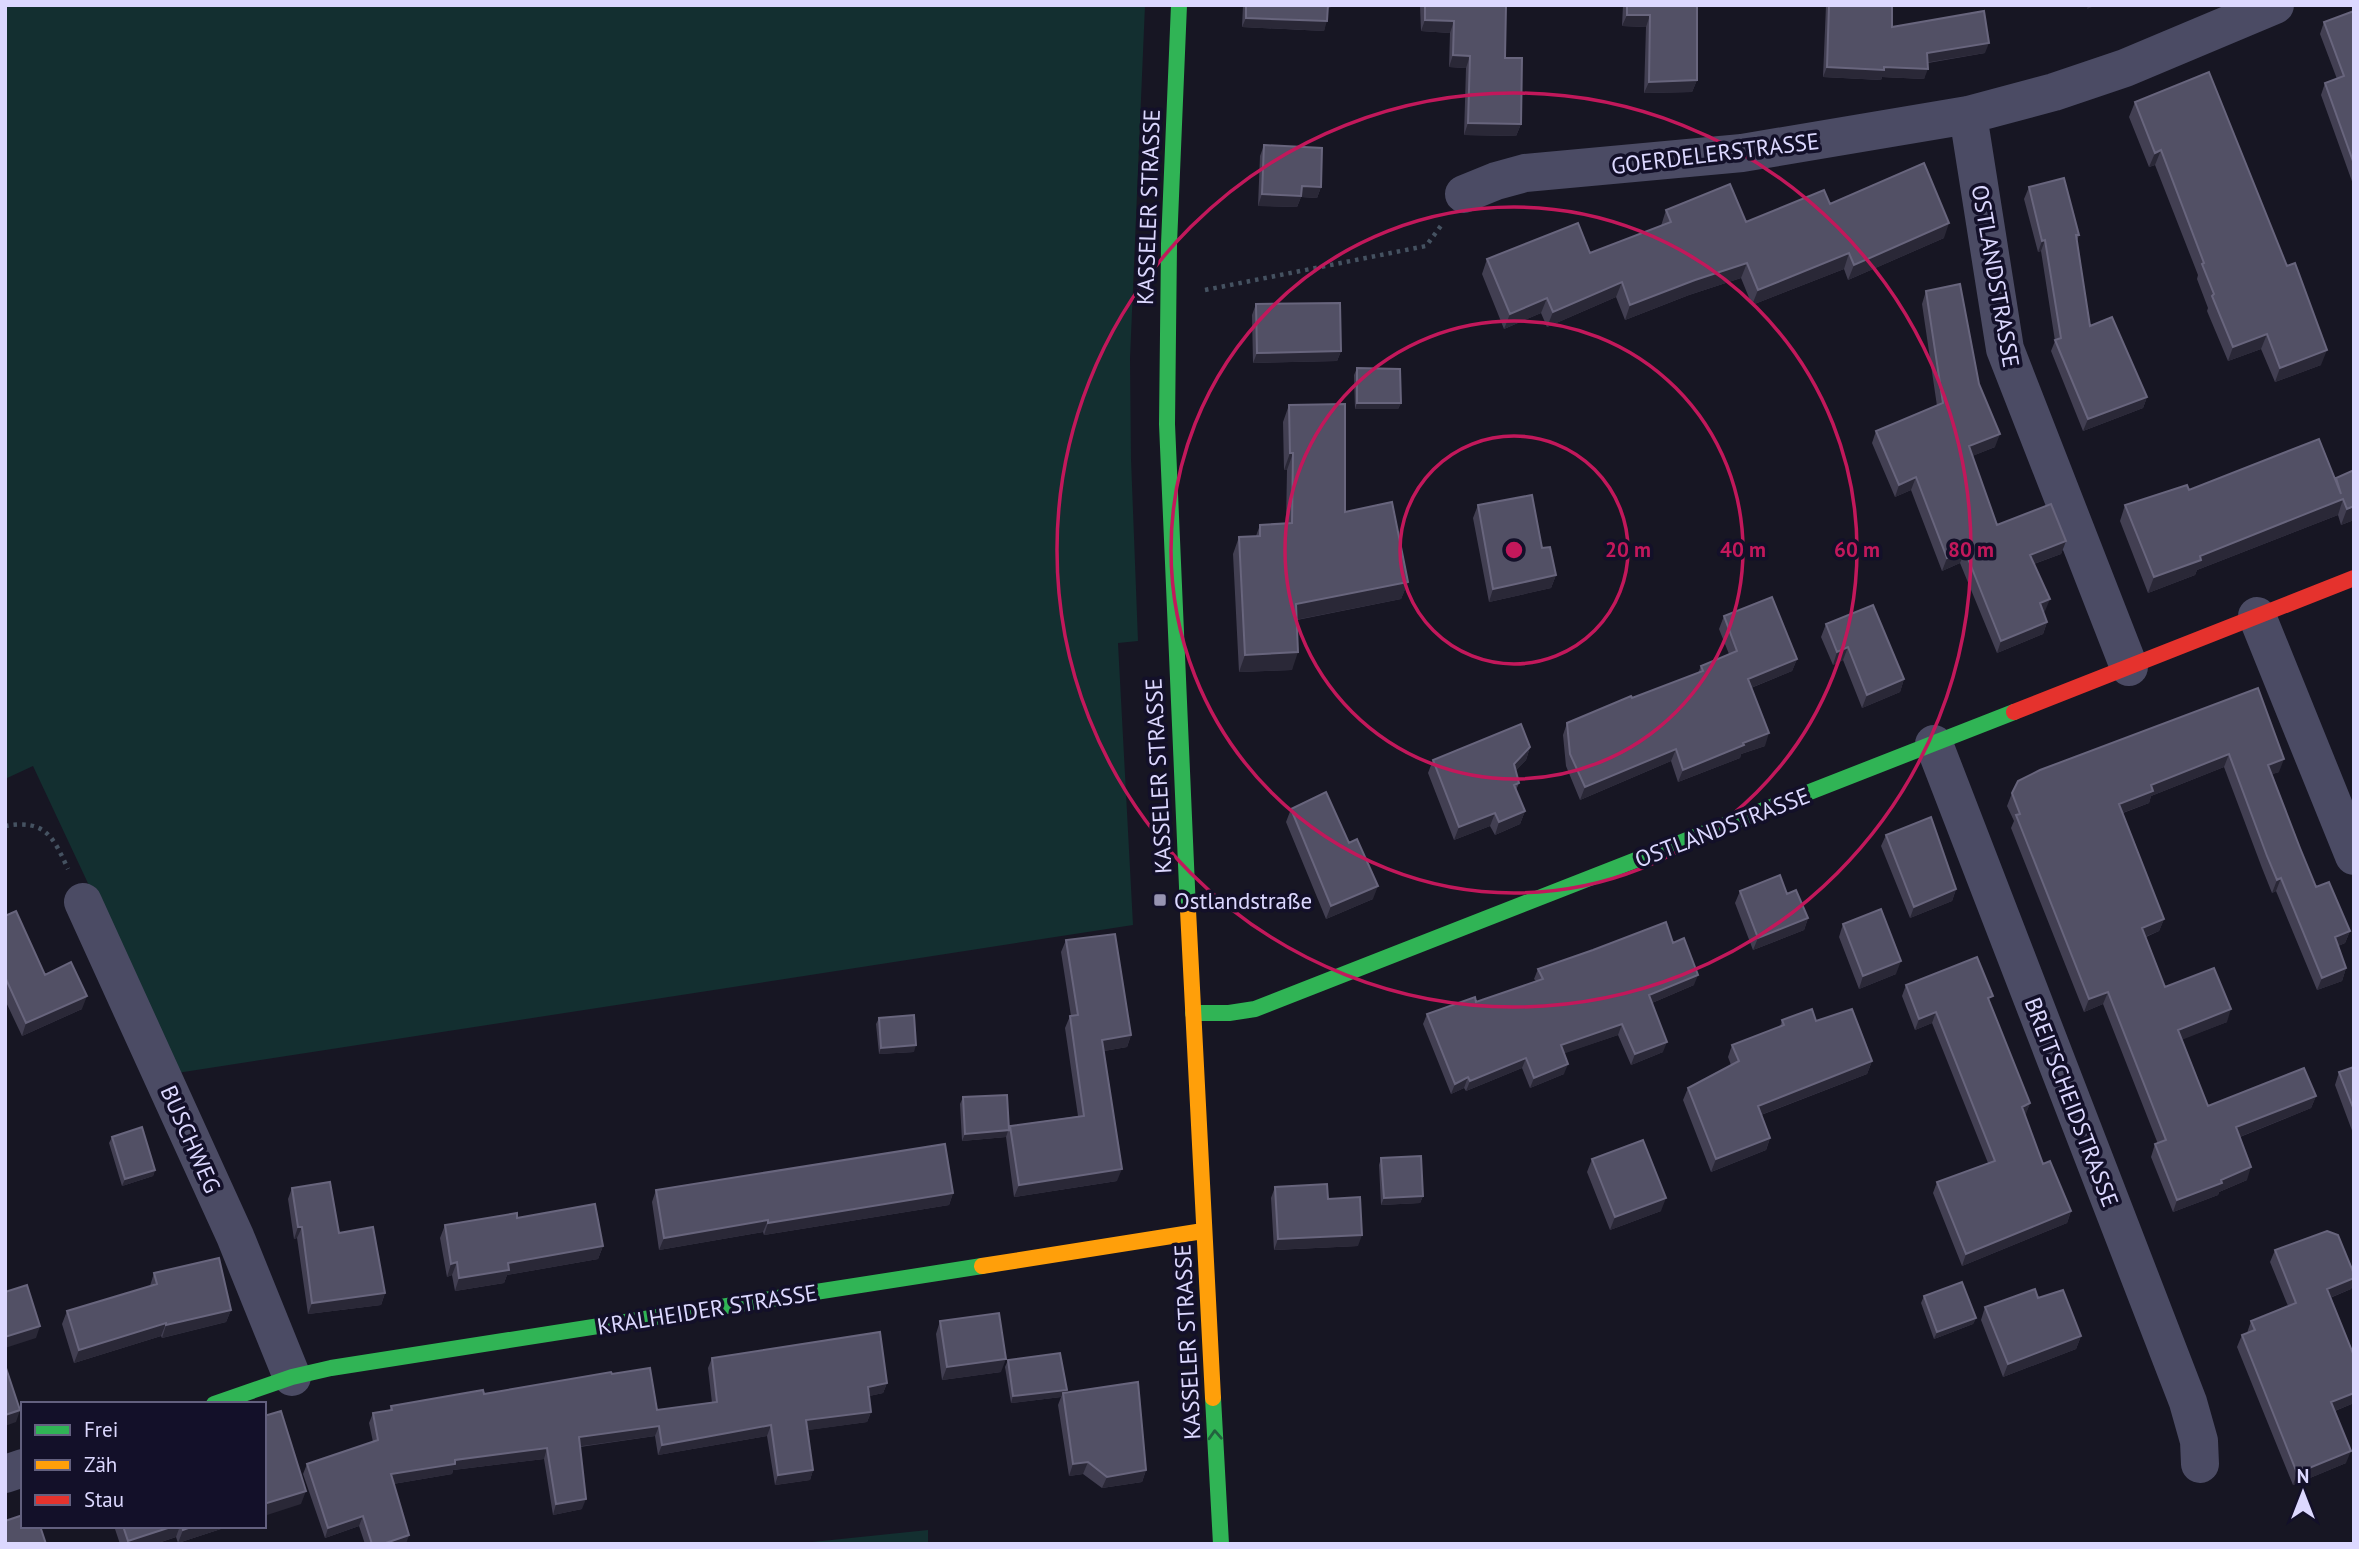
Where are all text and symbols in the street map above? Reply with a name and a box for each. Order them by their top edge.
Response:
street label: KASSELER STRASSE [1130,109,1166,305]
street label: GOERDELERSTRASSE [1609,126,1821,180]
street label: OSTLANDSTRASSE [1966,182,2026,370]
text: 20 m [1605,536,1651,563]
text: 40 m [1720,536,1766,563]
text: 60 m [1834,536,1880,563]
text: 80 m [1948,536,1994,563]
centre of rings [1502,538,1526,562]
street label: KASSELER STRASSE [1138,677,1178,875]
street label: OSTLANDSTRASSE [1630,780,1814,874]
place label: Ostlandstraße [1174,886,1312,915]
marker: Ostlandstraße [1152,892,1168,908]
street label: BREITSCHEIDSTRASSE [2019,993,2125,1211]
street label: BUSCHWEG [154,1081,228,1197]
street label: KASSELER STRASSE [1167,1243,1207,1441]
street label: KRALHEIDER STRASSE [595,1277,819,1341]
legend [21,1402,266,1528]
text: Frei [84,1416,118,1443]
one-way arrow [1208,1429,1223,1440]
text: Zäh [84,1451,117,1478]
north arrow [2268,1458,2338,1528]
text: N [2297,1464,2309,1488]
text: Stau [84,1486,124,1513]

